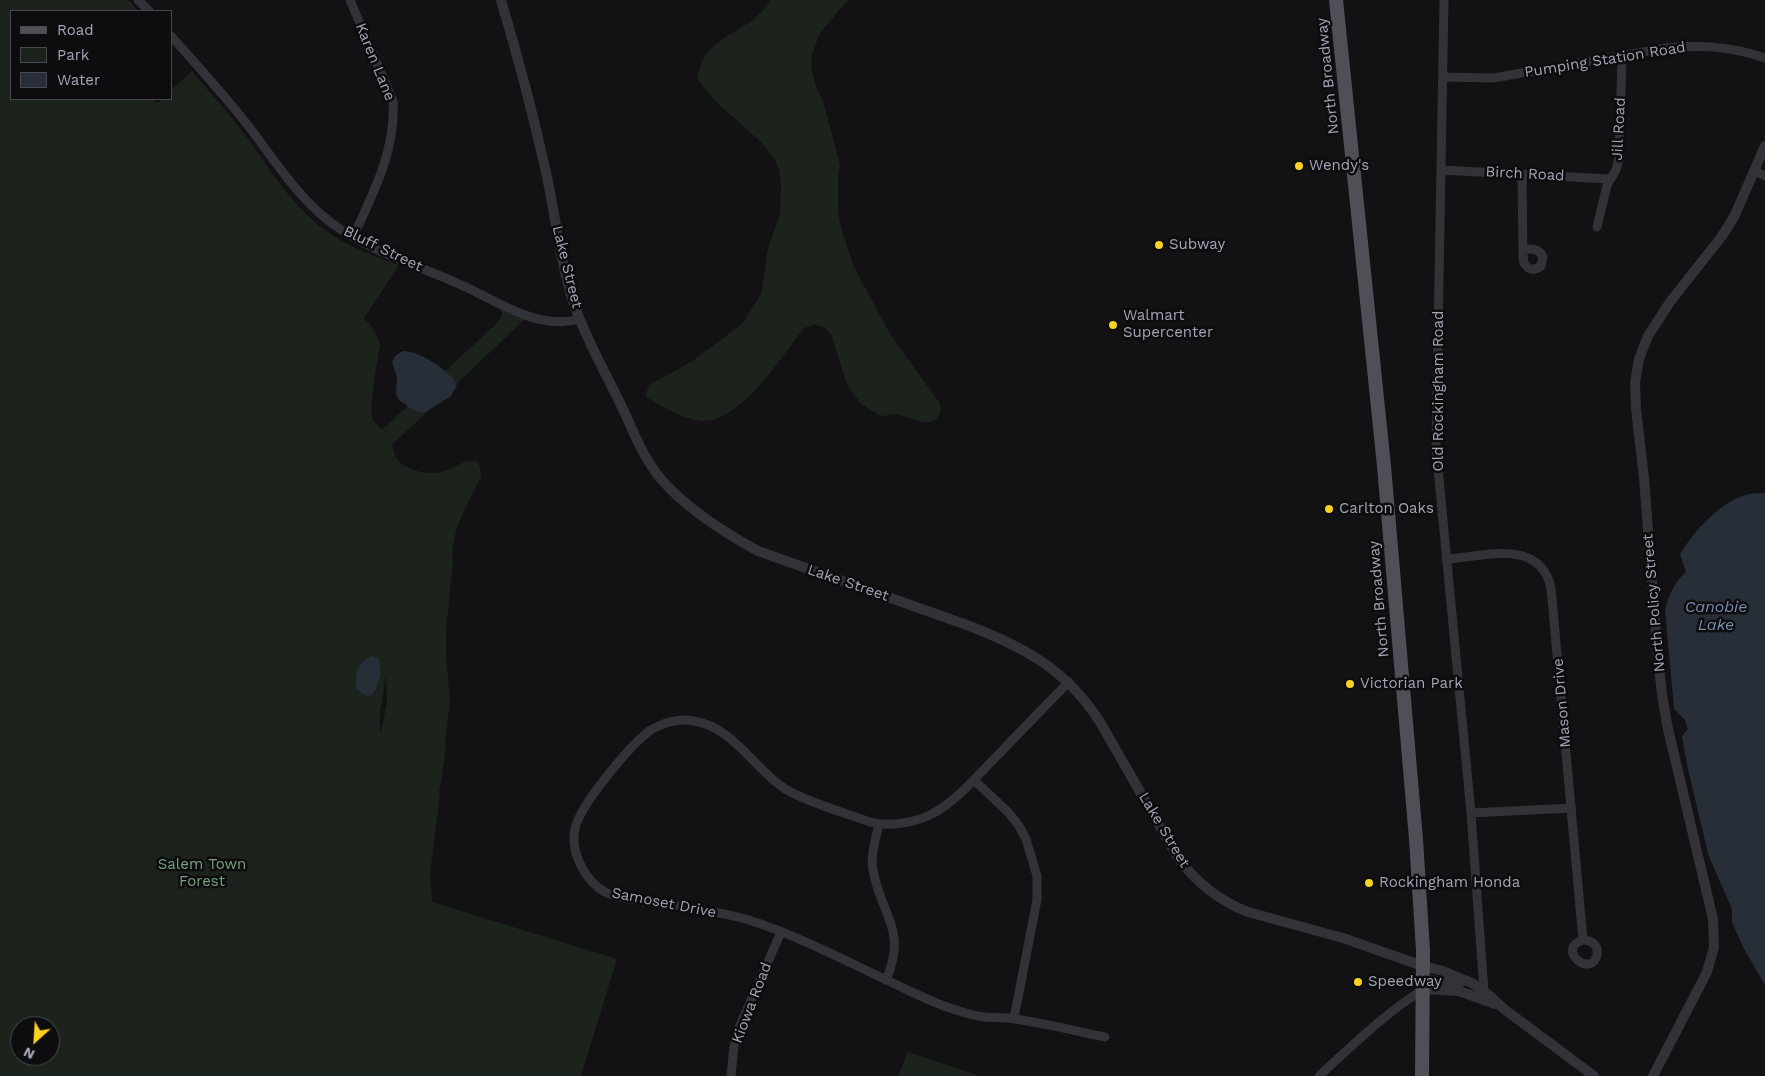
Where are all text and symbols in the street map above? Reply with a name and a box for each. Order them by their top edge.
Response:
legend [10,10,172,100]
street label: North Broadway [1313,17,1343,135]
street label: Karen Lane [351,20,399,104]
text: Road [57,21,94,39]
street label: Pumping Station Road [1523,38,1687,82]
text: Park [57,46,89,64]
text: Water [57,71,100,89]
street label: Jill Road [1608,97,1630,161]
place label: Wendy's [1309,157,1369,175]
marker: Wendy's [1293,160,1305,172]
street label: Birch Road [1485,163,1565,185]
street label: Bluff Street [341,222,425,276]
street label: Lake Street [548,224,586,310]
place label: Subway [1169,236,1225,254]
marker: Subway [1153,239,1165,251]
place label: Walmart Supercenter [1123,307,1213,342]
street label: Old Rockingham Road [1430,310,1448,472]
marker: Walmart Supercenter [1107,319,1119,331]
place label: Carlton Oaks [1339,500,1434,518]
marker: Carlton Oaks [1323,503,1335,515]
street label: North Policy Street [1639,533,1669,673]
street label: North Broadway [1365,540,1393,658]
street label: Lake Street [805,561,891,605]
water label: Canobie Lake [1685,597,1747,635]
street label: Mason Drive [1549,657,1575,749]
place label: Victorian Park [1360,675,1463,693]
marker: Victorian Park [1344,678,1356,690]
street label: Lake Street [1134,789,1194,871]
park label: Salem Town Forest [158,856,246,891]
place label: Rockingham Honda [1379,874,1520,892]
marker: Rockingham Honda [1363,877,1375,889]
street label: Samoset Drive [610,884,718,922]
street label: Kiowa Road [728,960,776,1046]
place label: Speedway [1368,973,1442,991]
marker: Speedway [1352,976,1364,988]
north arrow [10,1016,60,1066]
text: N [21,1044,37,1063]

